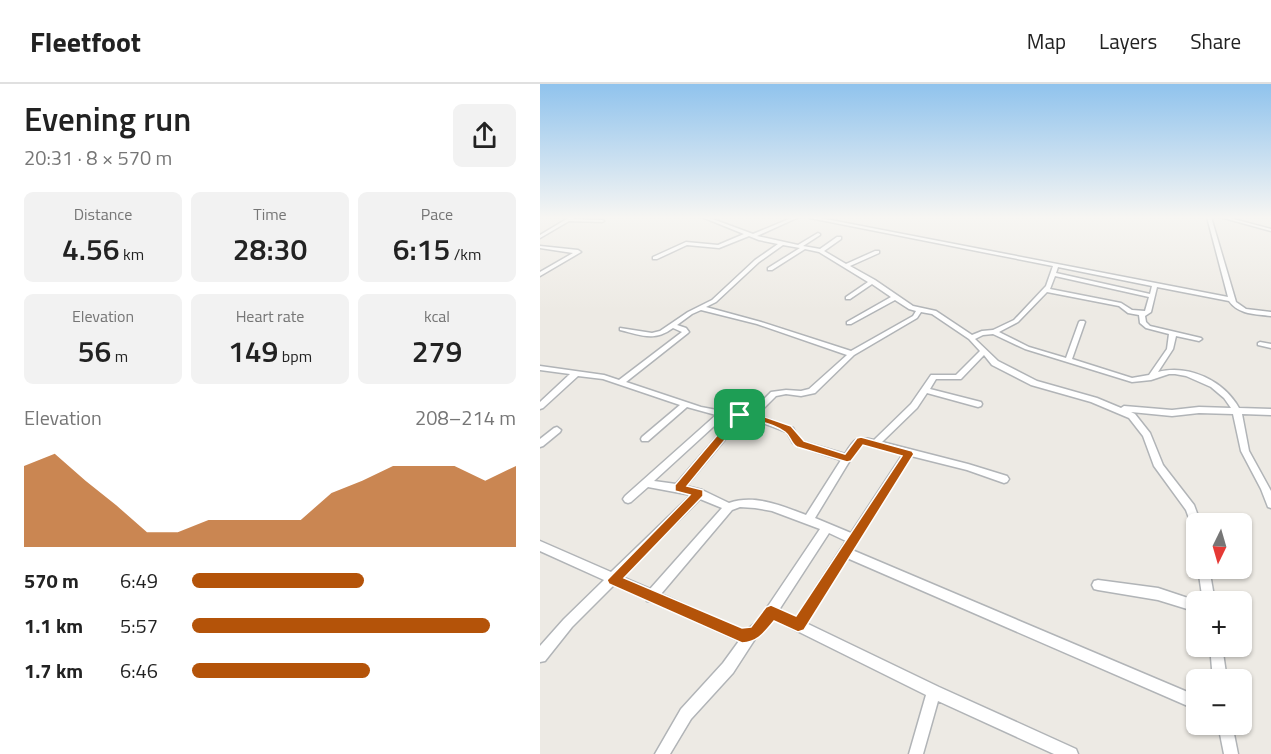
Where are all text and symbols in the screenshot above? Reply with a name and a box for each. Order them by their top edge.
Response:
text: Fleetfoot [30,20,141,63]
text: Map [1027,25,1066,57]
text: Layers [1099,25,1157,57]
text: Share [1190,25,1241,57]
text: Evening run [24,94,191,144]
button: share [453,104,516,167]
text: 20:31 · 8 × 570 m [24,142,172,173]
text: Distance [74,202,132,226]
text: Time [253,202,287,226]
text: Pace [421,202,453,226]
text: 4.56 [62,226,120,272]
text: 28:30 [233,226,307,272]
text: 6:15 [393,226,450,272]
text: km [120,242,144,266]
text: /km [450,242,481,266]
text: Elevation [72,304,134,328]
text: Heart rate [236,304,304,328]
text: kcal [424,304,450,328]
text: 56 [78,328,111,374]
text: 149 [228,328,278,374]
text: 279 [412,328,462,374]
text: m [111,344,128,368]
text: bpm [278,344,312,368]
pin [714,389,765,440]
icon: arrive [723,398,756,431]
text: Elevation [24,402,102,433]
text: 208–214 m [415,402,516,433]
north arrow [1186,513,1252,579]
map controls [1186,513,1252,735]
text: 570 m [24,565,79,596]
text: 6:49 [120,565,158,596]
button: + [1186,591,1252,657]
text: 1.1 km [24,610,83,641]
text: 5:57 [120,610,158,641]
text: 1.7 km [24,655,83,686]
text: 6:46 [120,655,158,686]
button: − [1186,669,1252,735]

